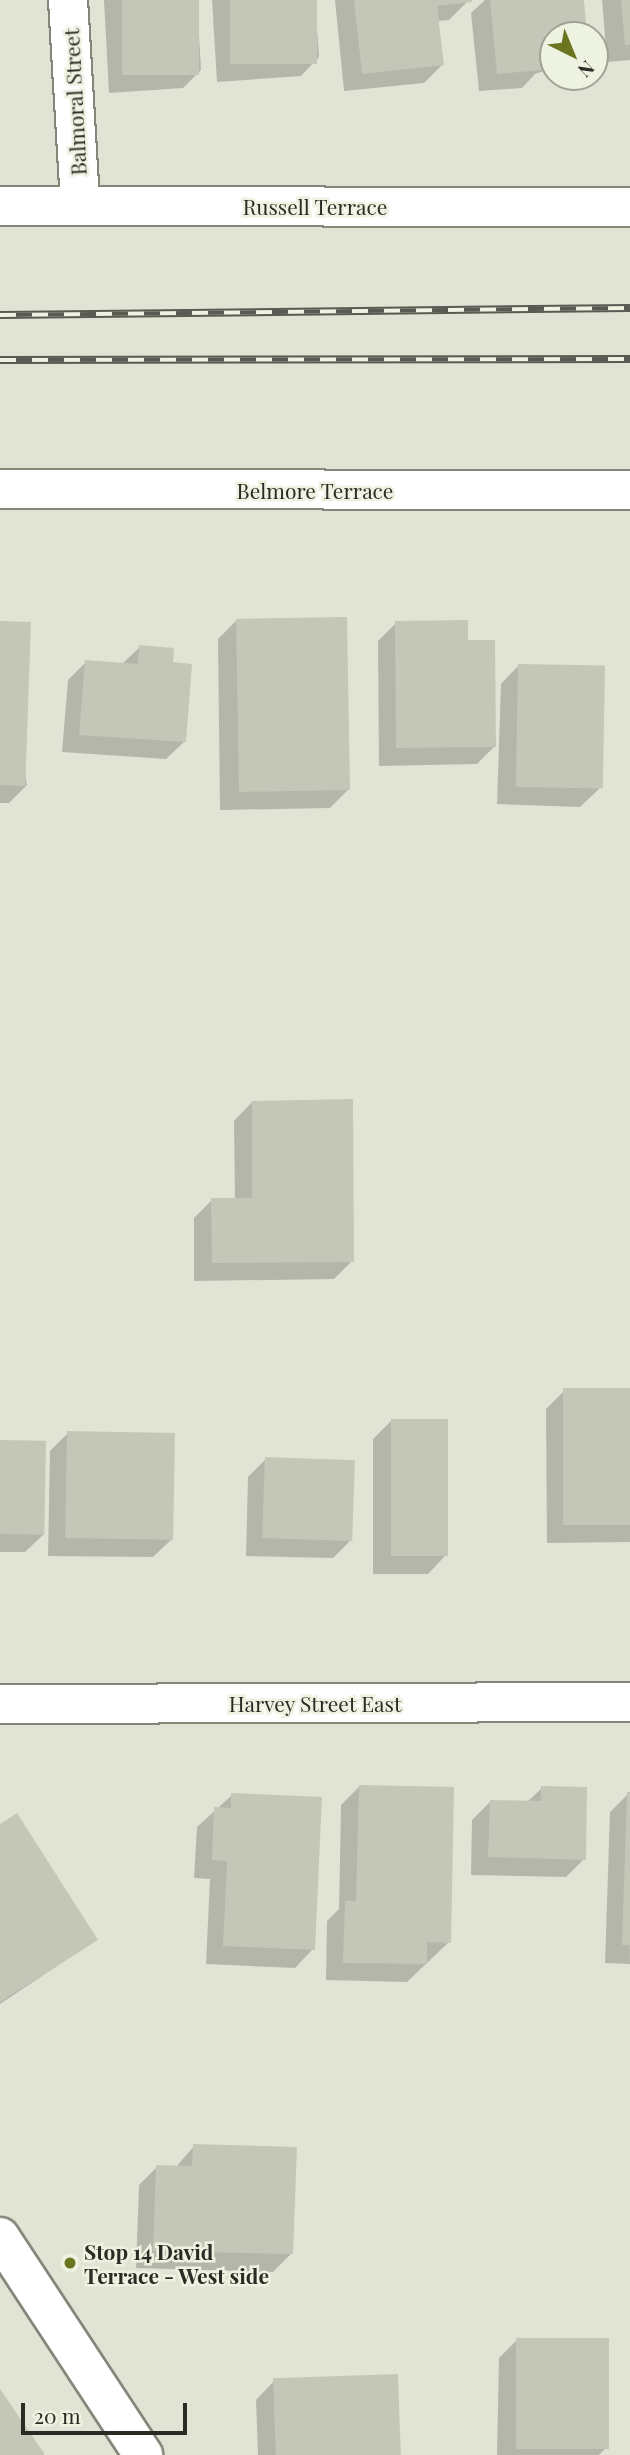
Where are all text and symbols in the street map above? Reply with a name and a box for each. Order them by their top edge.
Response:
north arrow [539,21,609,91]
street label: Balmoral Street [58,28,90,176]
text: N [573,56,601,84]
street label: Russell Terrace [242,193,388,219]
street label: Belmore Terrace [236,477,394,503]
street label: Harvey Street East [228,1690,402,1716]
place label: Stop 14 David Terrace - West side [84,2238,270,2288]
marker: Stop 14 David Terrace - West side [62,2255,78,2271]
scale bar [24,2388,191,2432]
text: 20 m [34,2401,81,2429]

